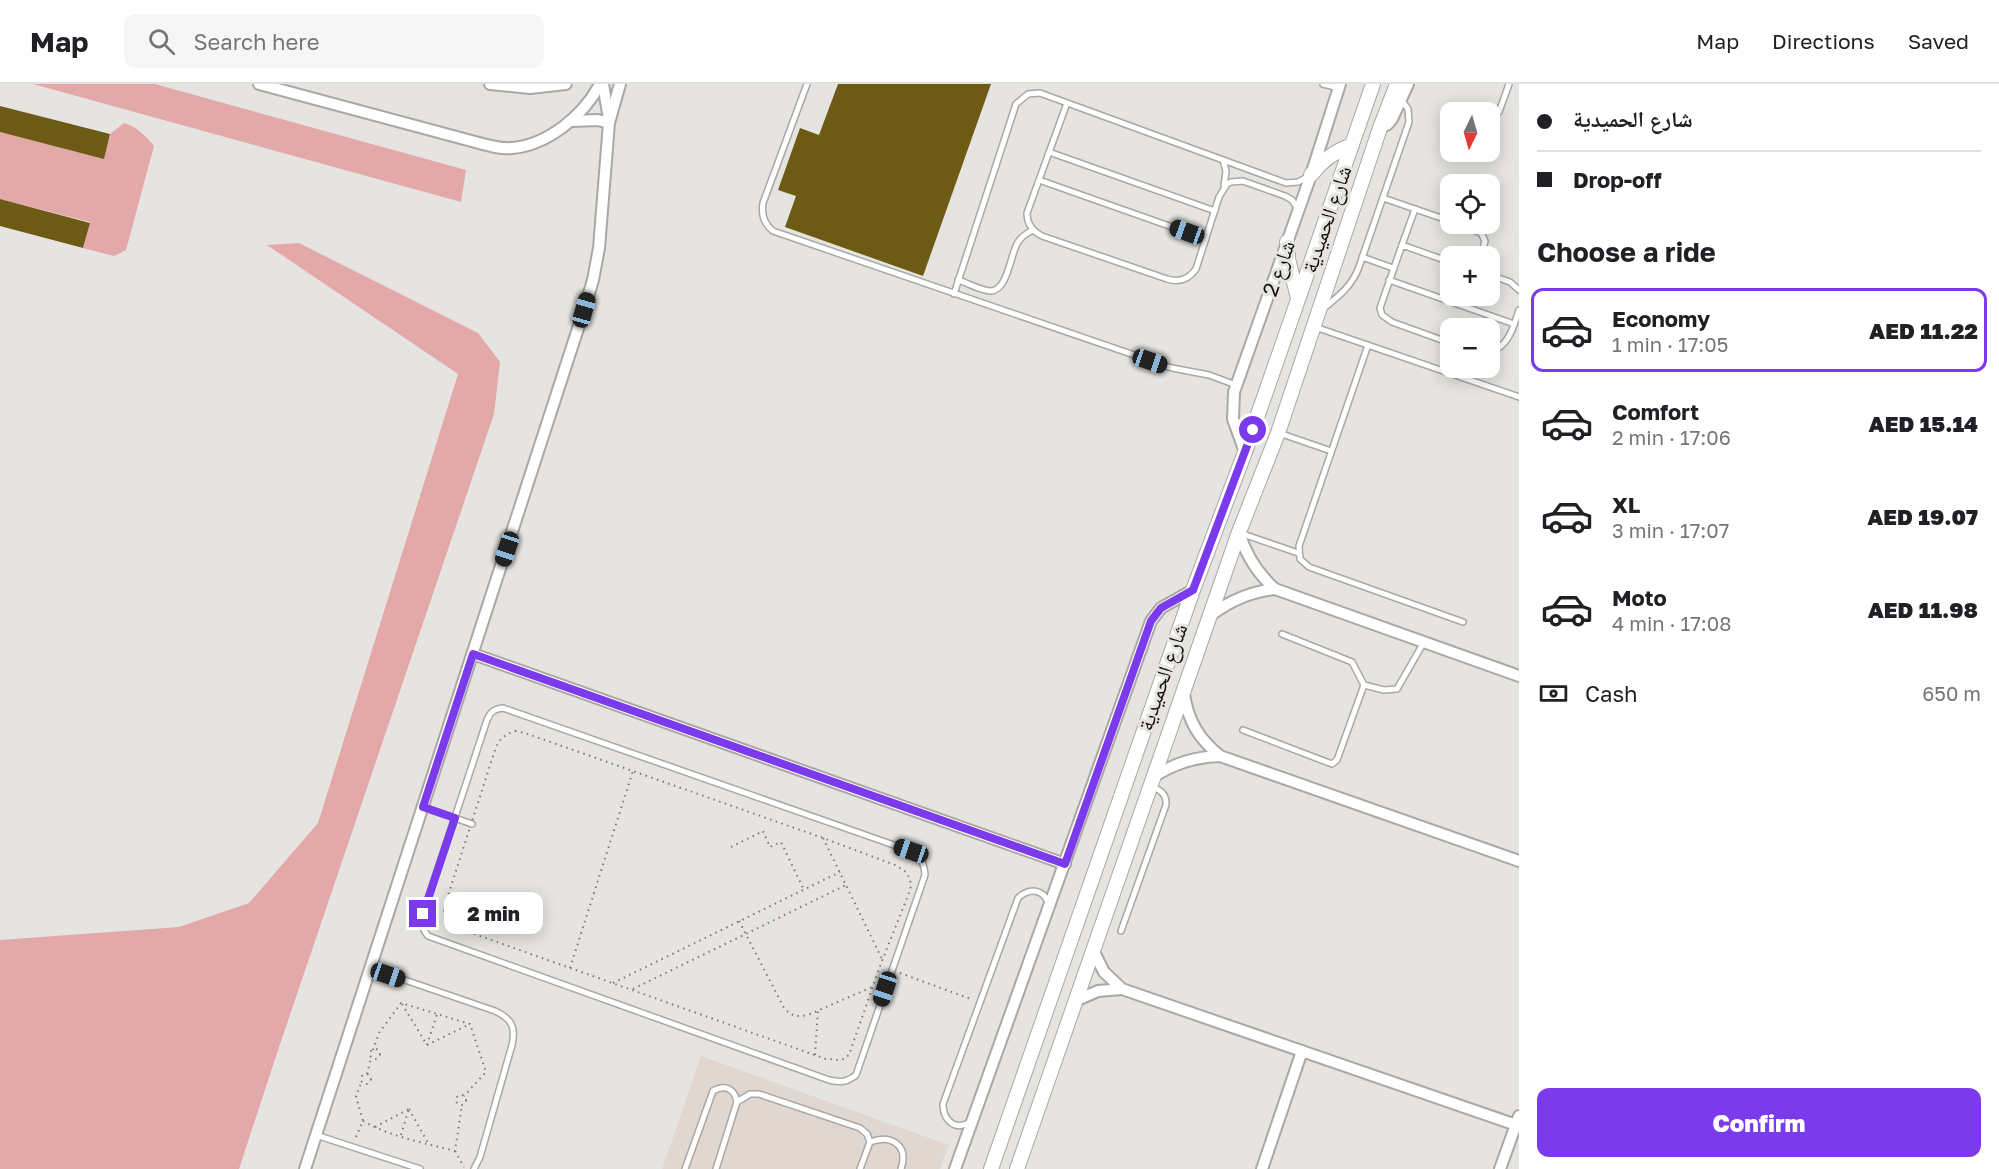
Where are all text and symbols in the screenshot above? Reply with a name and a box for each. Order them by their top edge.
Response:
search box [124,14,544,68]
text: Map [30,25,88,58]
icon: search [145,25,178,58]
text: Search here [193,28,319,55]
text: Map [1696,28,1739,54]
text: Directions [1772,28,1875,54]
text: Saved [1908,28,1969,54]
north arrow [1440,102,1500,162]
map controls [1440,102,1500,378]
text: شارع الحميدية [1573,105,1693,132]
street label: شارع الحميدية [1296,162,1357,276]
text: Drop-off [1573,166,1662,193]
button: locate [1440,174,1500,234]
car [1167,217,1207,247]
text: Choose a ride [1537,236,1716,268]
street label: شارع 2 [1256,237,1301,300]
button: + [1440,246,1500,306]
car [570,290,598,330]
icon: car [1540,303,1594,357]
text: Economy [1612,305,1710,332]
text: AED 11.22 [1869,317,1978,344]
button: − [1440,318,1500,378]
text: 1 min · 17:05 [1612,332,1728,356]
car [1130,347,1170,375]
icon: car [1540,396,1594,450]
text: Comfort [1612,398,1699,425]
text: AED 15.14 [1869,410,1978,437]
route start [1239,416,1266,443]
text: 2 min · 17:06 [1612,425,1731,449]
icon: car [1540,489,1594,543]
text: XL [1612,491,1640,518]
text: AED 19.07 [1867,503,1978,530]
text: 3 min · 17:07 [1612,518,1729,542]
car [493,529,521,569]
icon: car [1540,582,1594,636]
text: Moto [1612,584,1667,611]
text: AED 11.98 [1868,596,1978,623]
text: 4 min · 17:08 [1612,611,1731,635]
street label: شارع الحميدية [1132,620,1193,734]
icon: cash [1537,677,1570,710]
text: Cash [1585,680,1638,707]
text: 650 m [1922,681,1981,705]
car [891,837,931,865]
callout: 2 min [444,893,543,935]
route end [409,900,436,927]
text: 2 min [467,901,520,925]
car [368,961,408,989]
car [871,969,899,1009]
button: Confirm [1537,1088,1981,1157]

